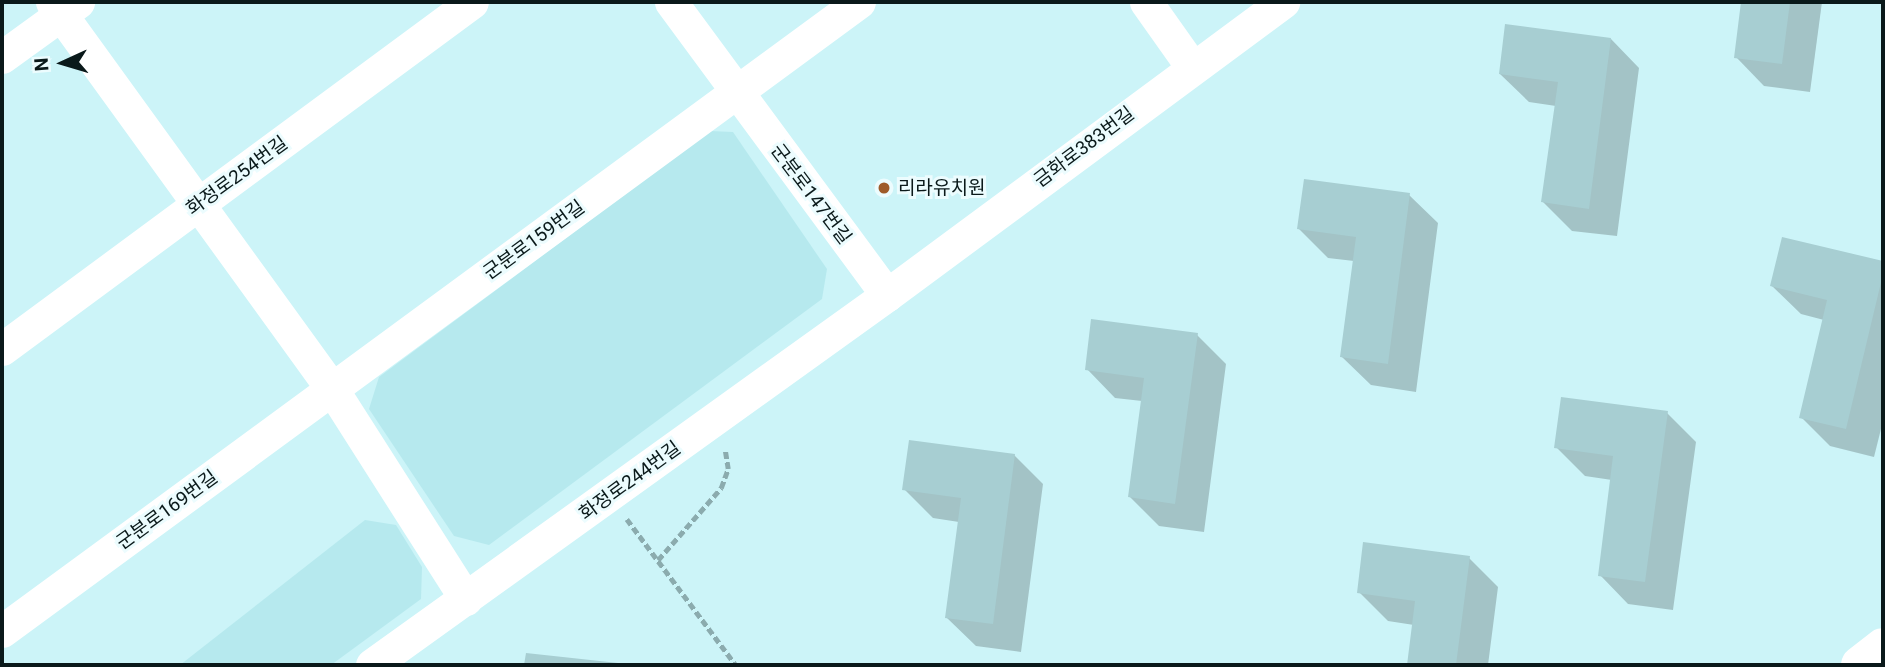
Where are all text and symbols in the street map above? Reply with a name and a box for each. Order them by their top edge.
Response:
north arrow [28,28,98,98]
text: N [30,57,53,72]
street label: 금화로383번길 [1029,102,1139,192]
street label: 화정로254번길 [182,132,292,220]
street label: 군분로147번길 [766,139,856,249]
place label: 리라유치원 [898,177,985,199]
marker: 리라유치원 [876,180,892,196]
street label: 군분로159번길 [479,196,589,284]
street label: 화정로244번길 [575,437,685,525]
street label: 군분로169번길 [112,466,222,554]

